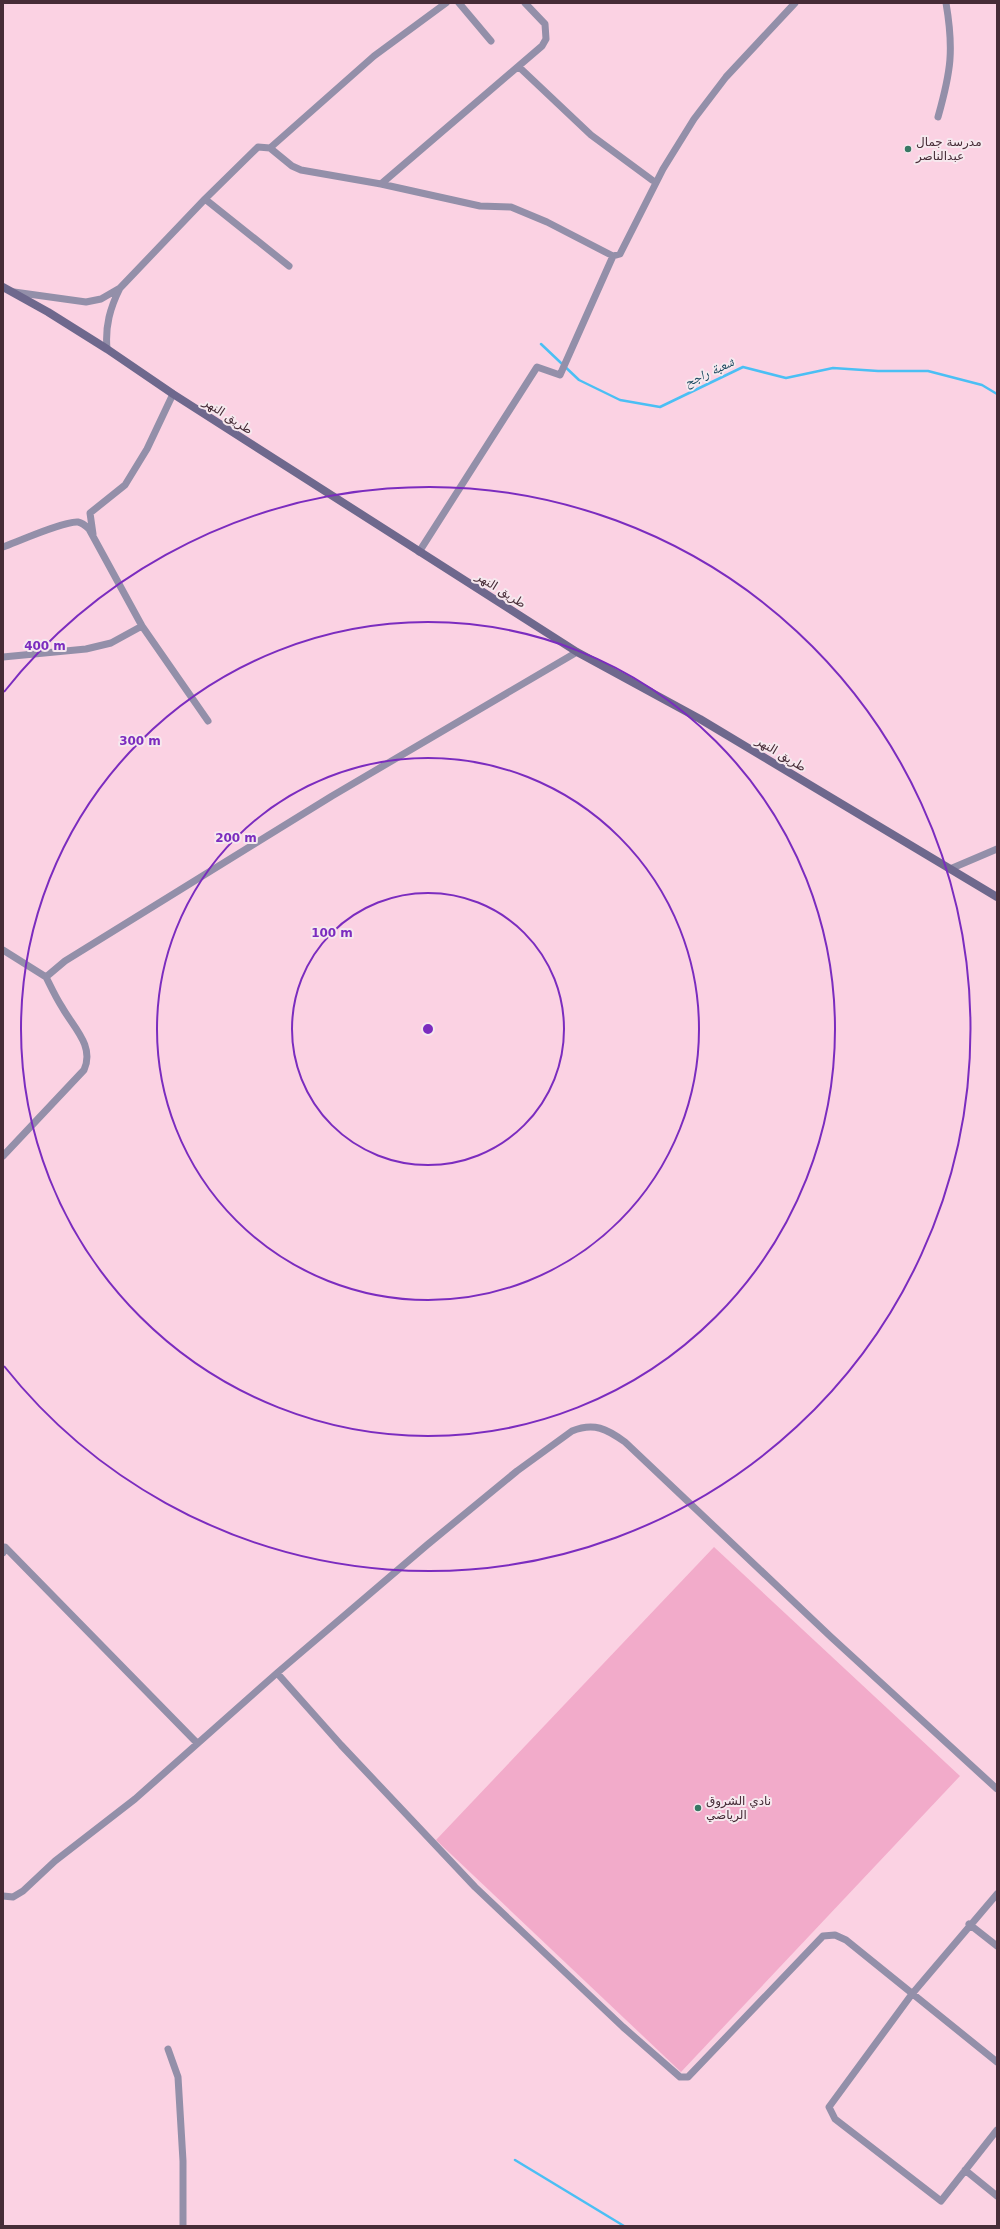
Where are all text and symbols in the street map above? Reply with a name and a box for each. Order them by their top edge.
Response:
place label: مدرسة جمال عبدالناصر [915,135,982,164]
marker: مدرسة جمال عبدالناصر [903,144,913,154]
water label: شعبة راجح [682,354,737,391]
street label: طريق النهر [199,394,255,438]
street label: طريق النهر [472,569,529,612]
text: 400 m [24,639,66,653]
street label: طريق النهر [752,733,809,775]
text: 300 m [119,734,161,748]
text: 200 m [215,831,257,845]
text: 100 m [311,926,353,940]
centre of rings [421,1022,435,1036]
place label: نادي الشروق الرياضي [706,1794,771,1823]
marker: نادي الشروق الرياضي [693,1803,703,1813]

